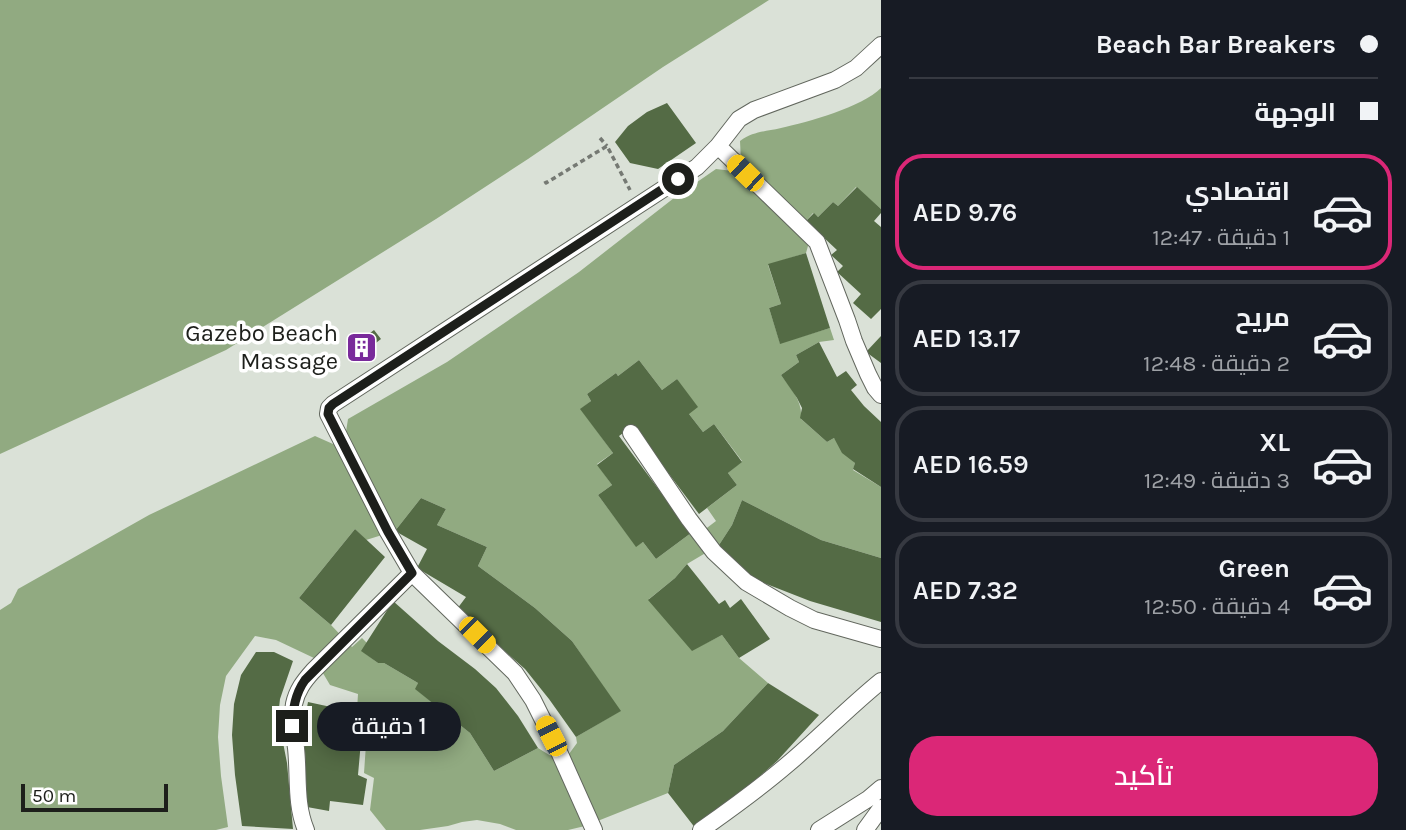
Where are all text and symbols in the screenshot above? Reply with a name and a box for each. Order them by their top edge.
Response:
text: Beach Bar Breakers [1096,29,1336,60]
text: الوجهة [1255,97,1336,128]
car [723,151,768,195]
route start [662,163,694,195]
text: اقتصادي [1185,176,1290,207]
icon: car [1311,181,1374,244]
text: AED 9.76 [913,197,1017,228]
text: 1 دقيقة · 12:47 [1152,224,1290,251]
text: مريح [1235,302,1290,333]
icon: car [1311,307,1374,370]
place label: Gazebo Beach Massage [185,319,338,375]
text: AED 13.17 [913,323,1020,354]
building icon: Gazebo Beach Massage [344,330,378,364]
text: 2 دقيقة · 12:48 [1143,350,1290,377]
text: XL [1259,427,1290,458]
icon: car [1311,433,1374,496]
text: AED 16.59 [913,449,1029,480]
text: 3 دقيقة · 12:49 [1144,467,1290,494]
text: Green [1218,553,1290,584]
icon: car [1311,559,1374,622]
text: AED 7.32 [913,575,1018,606]
text: 4 دقيقة · 12:50 [1144,593,1290,620]
car [455,613,500,657]
callout: 1 دقيقة [316,702,460,750]
route end [276,710,308,742]
text: 1 دقيقة [351,713,427,740]
car [533,713,570,759]
button: تأكيد [909,736,1378,816]
scale bar [21,781,168,813]
text: 50 m [32,785,76,807]

